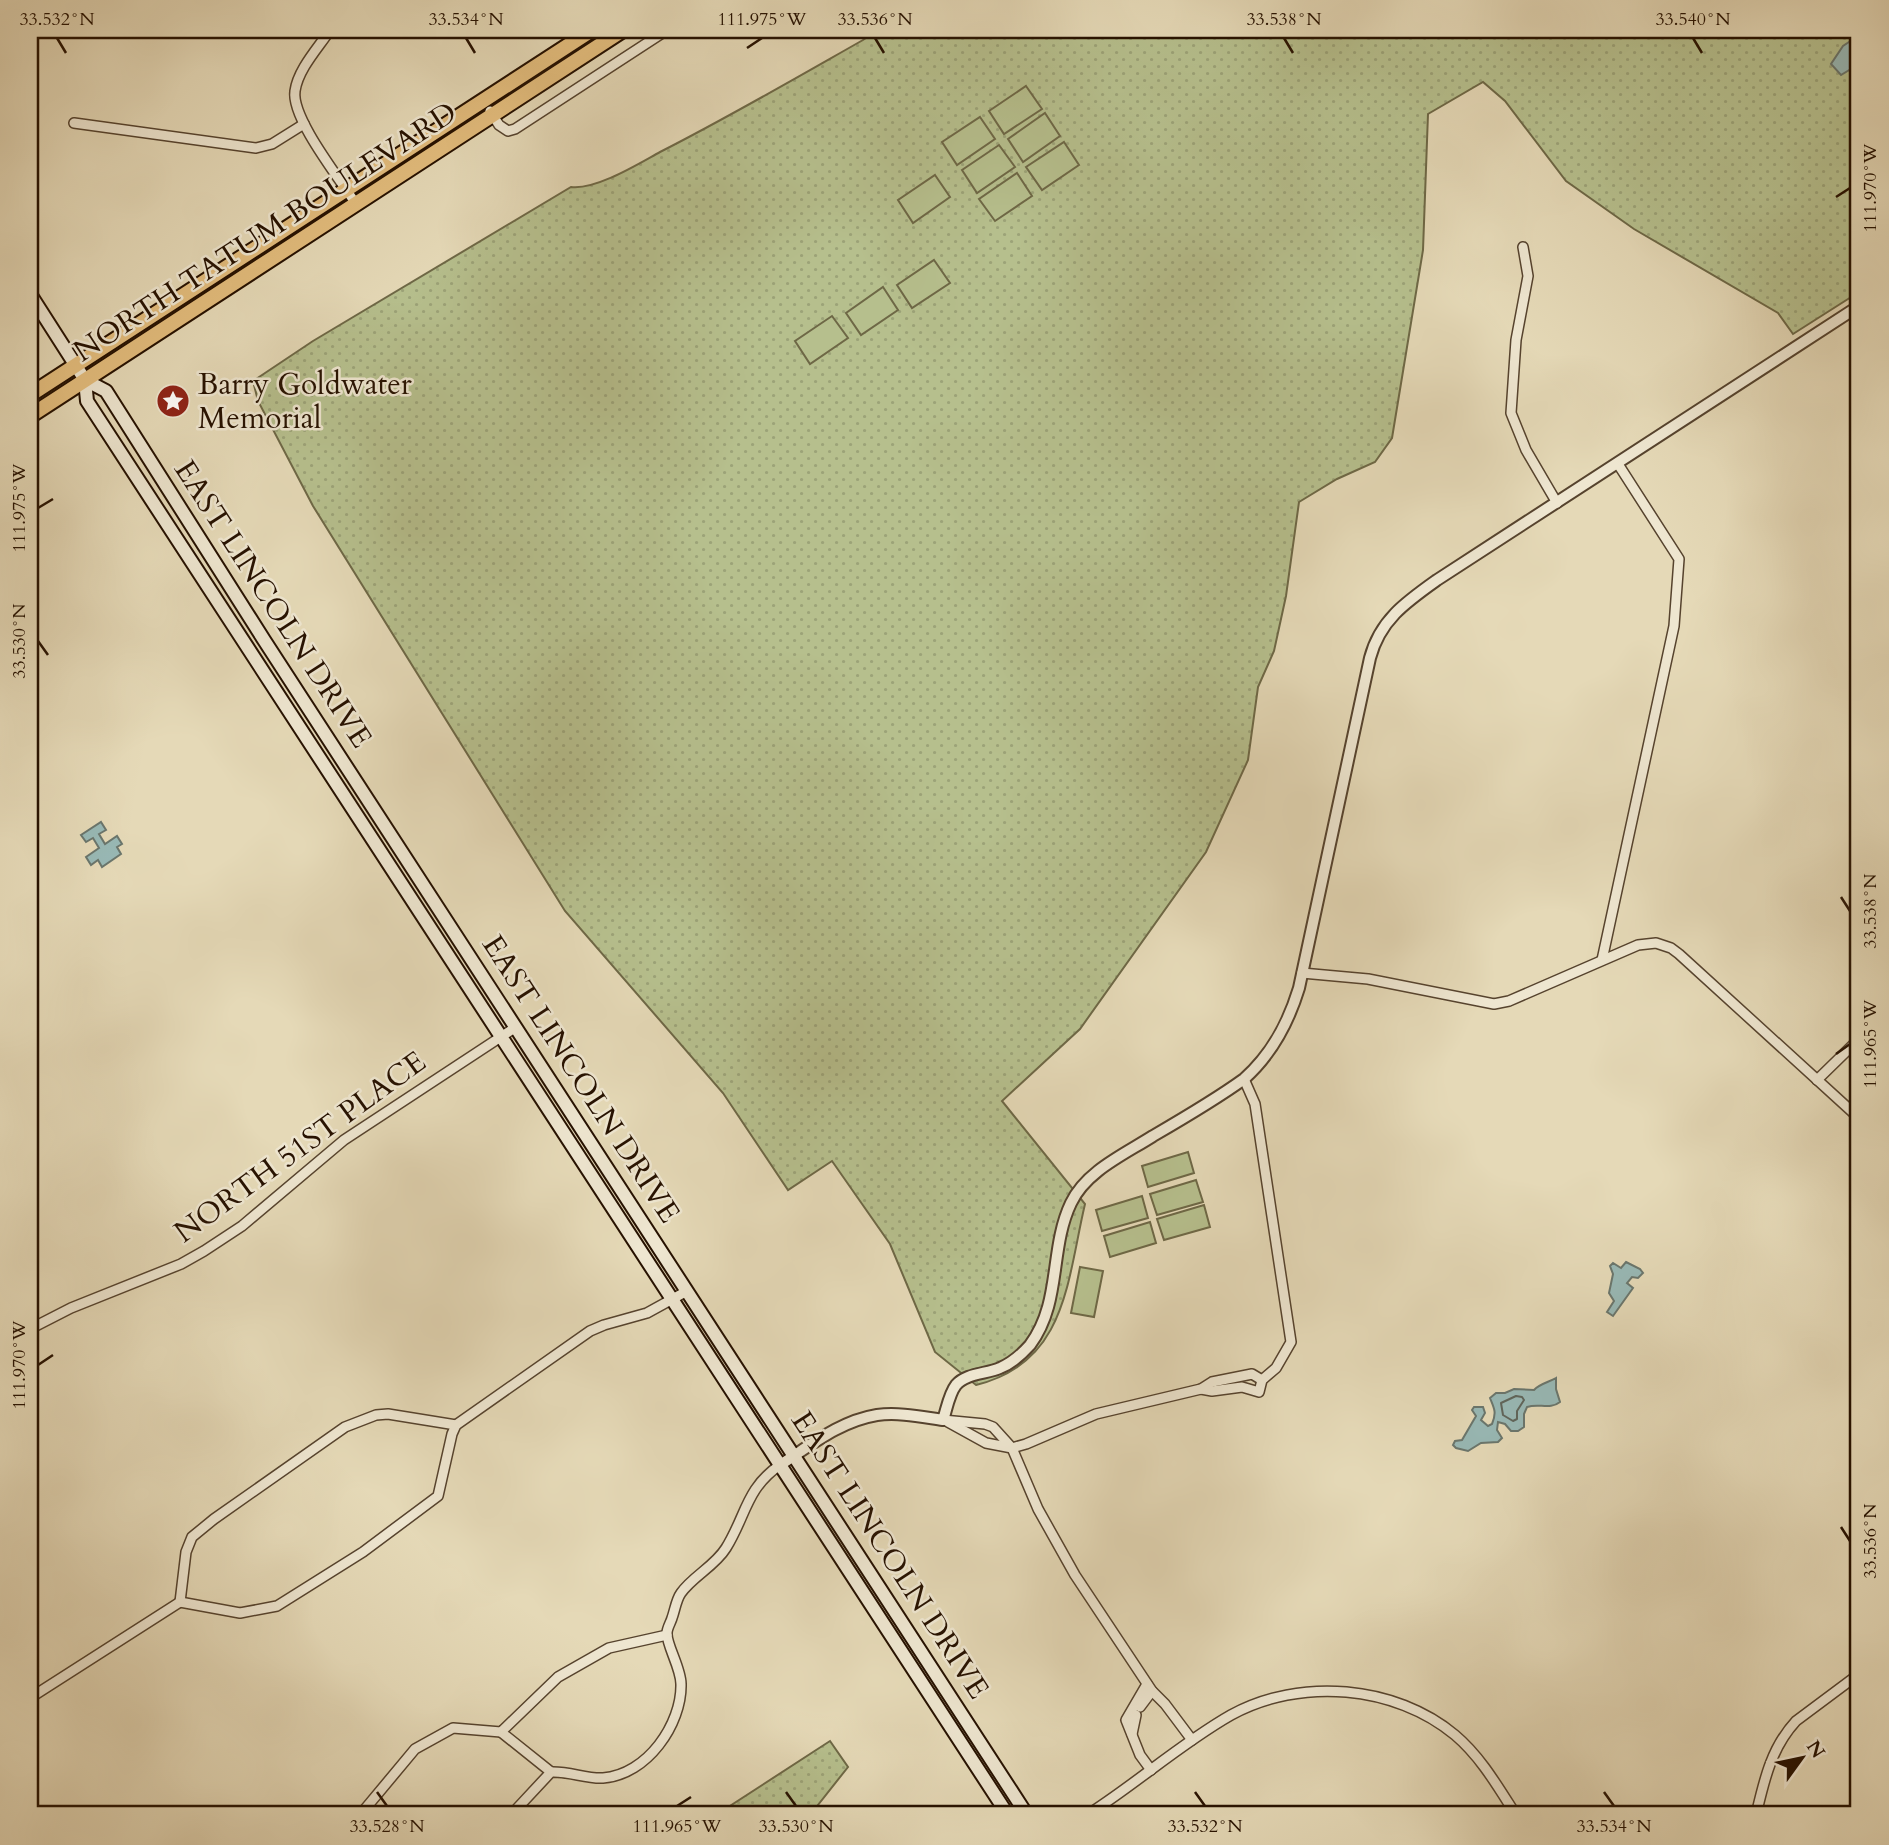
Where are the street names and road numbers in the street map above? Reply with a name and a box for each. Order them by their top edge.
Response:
street label: NORTH TATUM BOULEVARD [65,92,465,372]
street label: EAST LINCOLN DRIVE [164,452,382,756]
street label: EAST LINCOLN DRIVE [472,927,690,1231]
street label: NORTH 51ST PLACE [166,1042,434,1252]
street label: EAST LINCOLN DRIVE [781,1403,999,1707]

